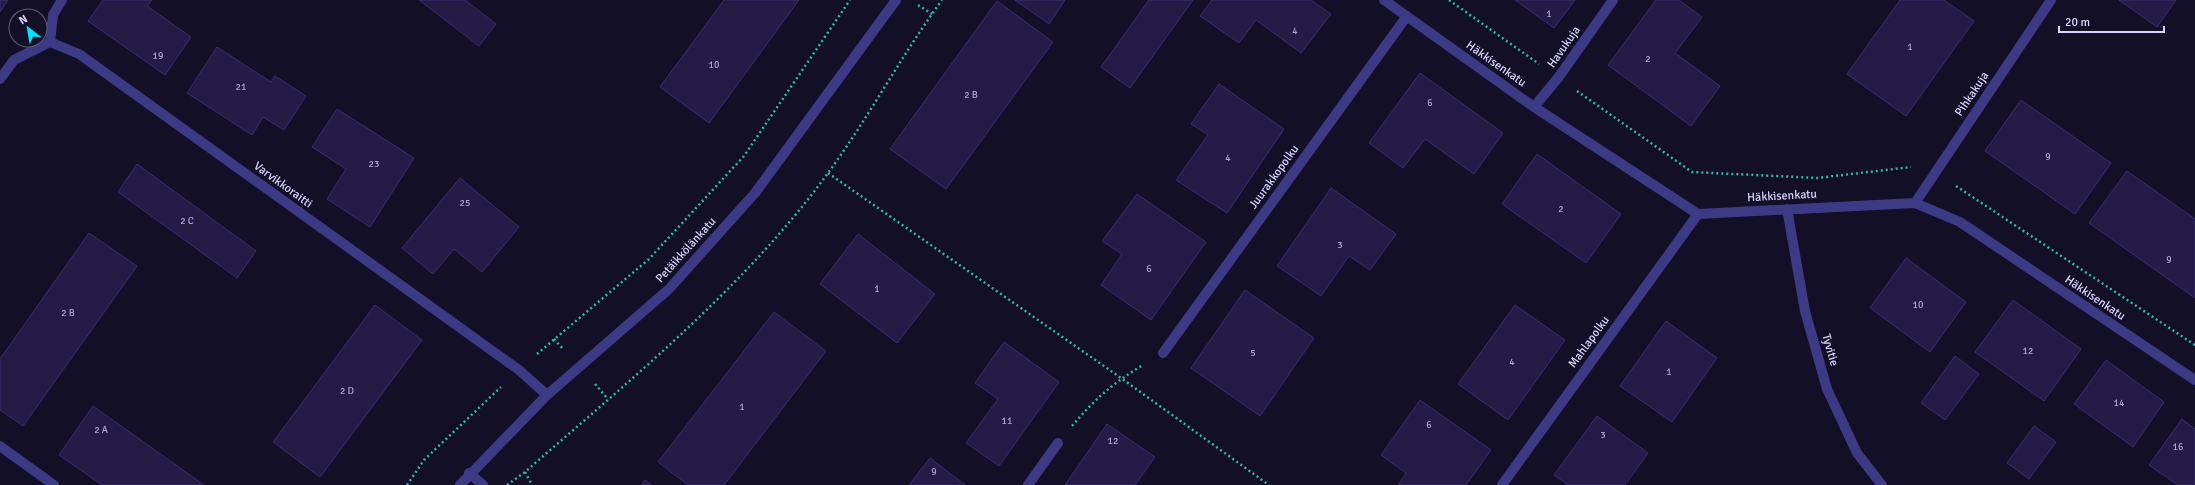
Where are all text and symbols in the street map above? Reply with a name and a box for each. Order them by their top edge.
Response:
north arrow [8,8,48,48]
house number: 1 [1546,8,1552,20]
scale bar [2059,8,2164,34]
text: N [16,12,30,27]
text: 20 m [2065,15,2090,30]
street label: Havukuja [1544,23,1584,71]
house number: 4 [1292,25,1298,37]
street label: Häkkisenkatu [1463,38,1529,90]
house number: 1 [1907,41,1913,53]
house number: 19 [153,50,163,62]
house number: 2 [1645,53,1651,65]
house number: 10 [709,59,719,71]
street label: Pihkakuja [1952,69,1992,119]
house number: 21 [236,81,246,93]
house number: 2 B [964,89,978,101]
house number: 6 [1427,97,1433,109]
street label: Juurakkopolku [1246,142,1302,212]
house number: 9 [2045,151,2051,163]
house number: 4 [1225,152,1231,164]
house number: 23 [369,158,379,170]
street label: Varvikkoraitti [251,159,315,211]
street label: Häkkisenkatu [1747,187,1817,205]
house number: 25 [460,197,470,209]
house number: 2 [1558,203,1564,215]
street label: Petäikkölänkatu [653,214,719,286]
house number: 2 C [180,215,194,227]
house number: 3 [1337,239,1343,251]
house number: 9 [2166,254,2172,266]
house number: 6 [1146,263,1152,275]
street label: Häkkisenkatu [2062,272,2128,324]
house number: 1 [874,283,880,295]
house number: 10 [1913,299,1923,311]
house number: 2 B [61,307,75,319]
street label: Mahlapolku [1565,313,1613,371]
street label: Tyvitie [1818,332,1842,368]
house number: 12 [2023,345,2033,357]
house number: 5 [1250,347,1256,359]
house number: 4 [1509,356,1515,368]
house number: 1 [1666,366,1672,378]
house number: 2 D [340,385,354,397]
house number: 14 [2114,397,2125,409]
house number: 1 [739,401,745,413]
house number: 11 [1002,415,1012,427]
house number: 6 [1426,419,1432,431]
house number: 2 A [94,424,108,436]
house number: 3 [1600,429,1606,441]
house number: 12 [1108,435,1118,447]
house number: 16 [2173,441,2183,453]
house number: 9 [931,466,937,478]

